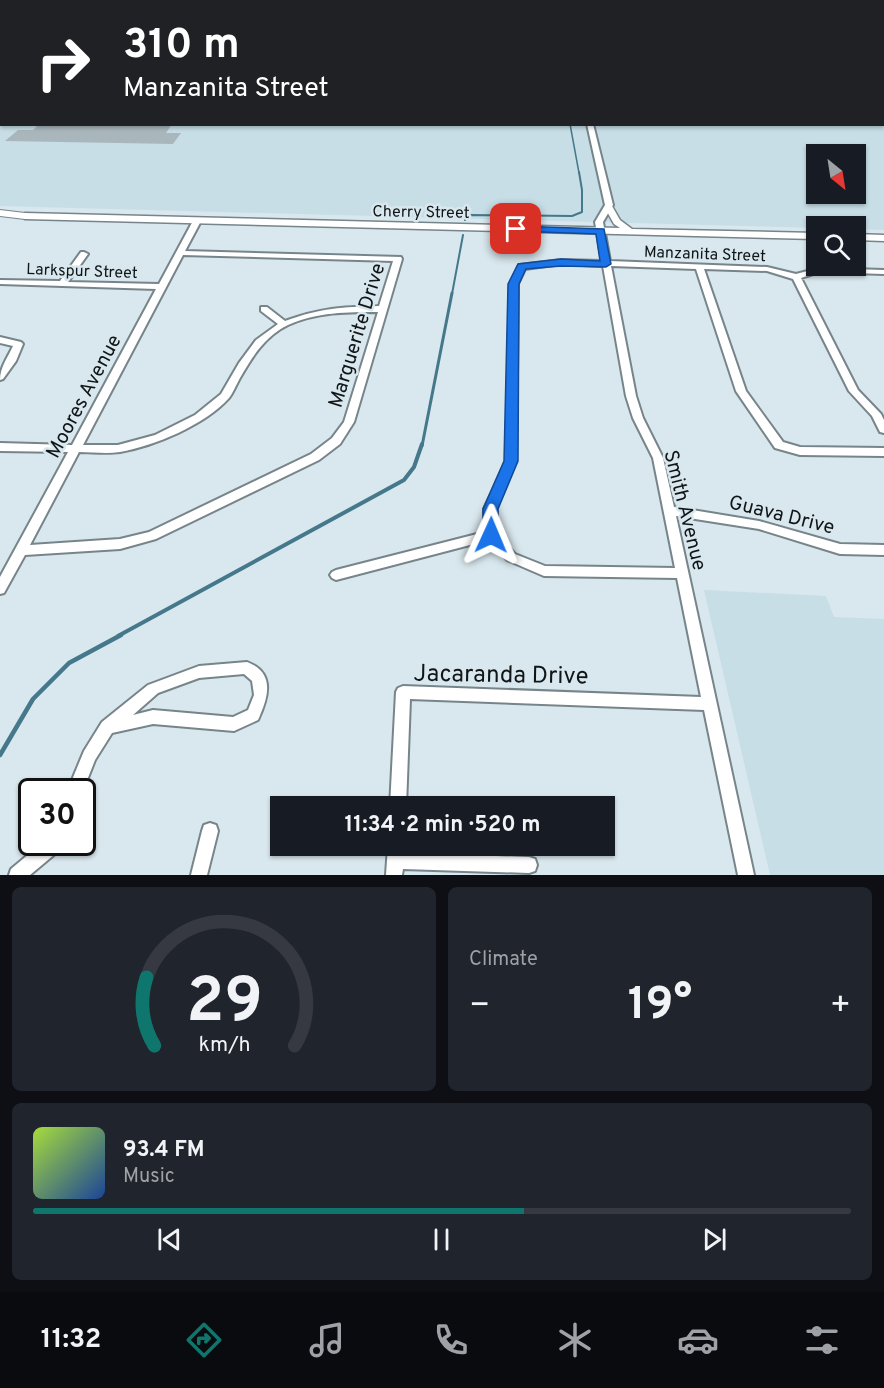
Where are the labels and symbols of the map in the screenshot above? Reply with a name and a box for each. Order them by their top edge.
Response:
north arrow [806,144,866,204]
street label: Cherry Street [372,202,470,224]
pin [490,203,541,254]
street label: Manzanita Street [644,243,766,267]
street label: Larkspur Street [26,260,138,284]
street label: Marguerite Drive [324,260,392,411]
street label: Moores Avenue [41,331,128,463]
street label: Smith Avenue [657,448,712,573]
street label: Guava Drive [726,490,837,542]
position arrow [459,503,523,567]
street label: Jacaranda Drive [413,659,589,693]
speed limit sign: 30 [18,778,96,856]

